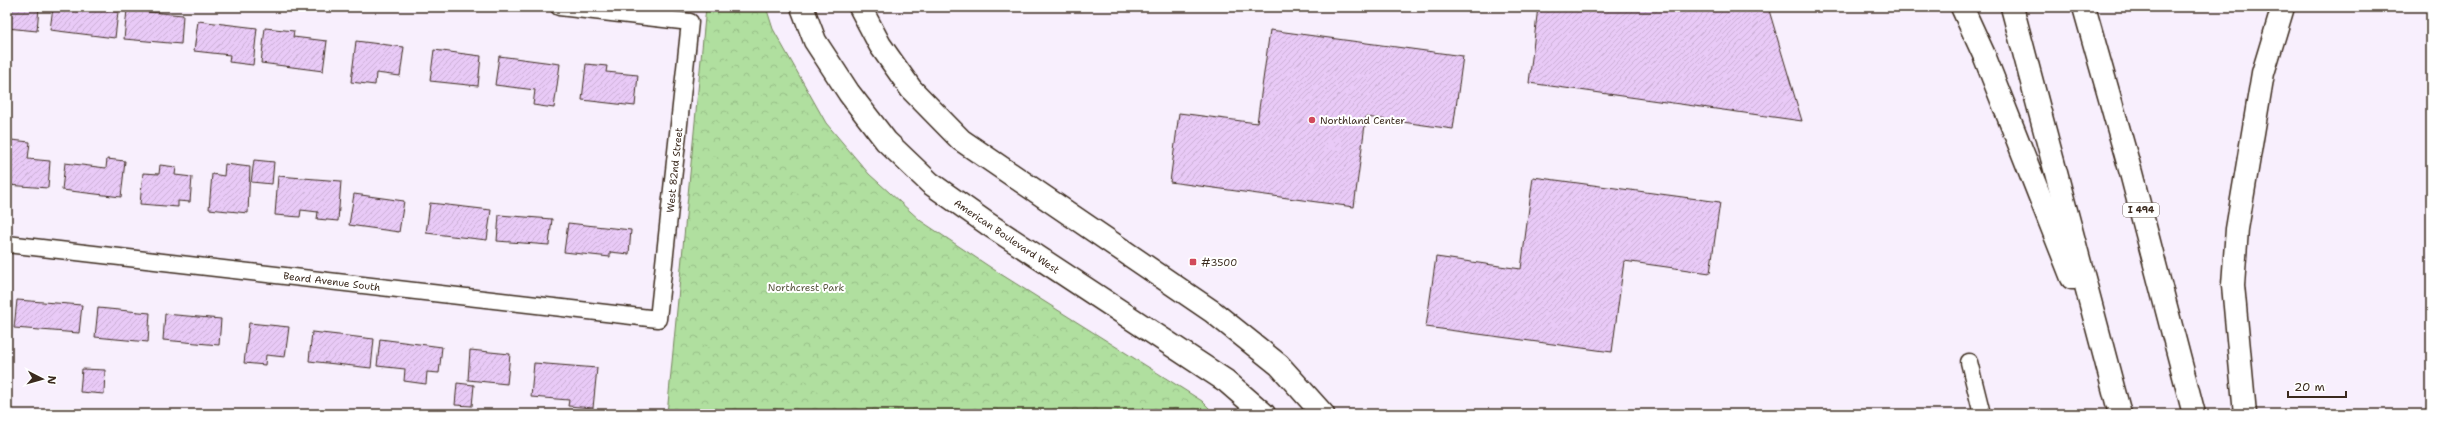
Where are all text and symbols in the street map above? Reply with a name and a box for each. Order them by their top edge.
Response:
place label: Northland Center [1320,114,1405,127]
marker: Northland Center [1307,115,1317,125]
street label: West 82nd Street [664,127,685,213]
street label: American Boulevard West [952,196,1062,277]
road number: I 494 [2123,203,2159,217]
place label: #3500 [1201,256,1237,269]
marker: #3500 [1188,257,1198,267]
street label: Beard Avenue South [283,269,381,294]
park label: Northcrest Park [768,281,845,294]
north arrow [22,359,62,399]
scale bar [2288,373,2346,399]
text: N [44,375,59,385]
text: 20 m [2294,379,2325,395]

